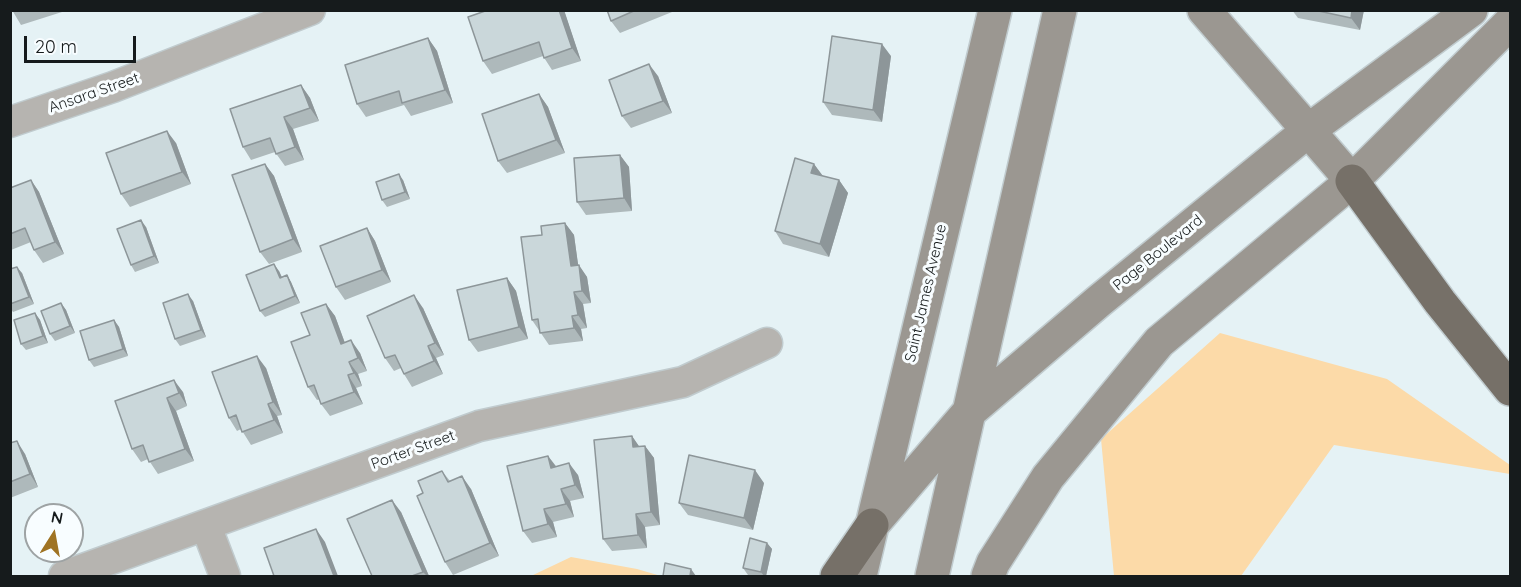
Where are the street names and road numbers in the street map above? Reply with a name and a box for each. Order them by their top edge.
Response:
street label: Ansara Street [46,69,142,117]
street label: Page Boulevard [1110,211,1206,295]
street label: Saint James Avenue [901,222,951,364]
street label: Porter Street [369,426,457,474]

